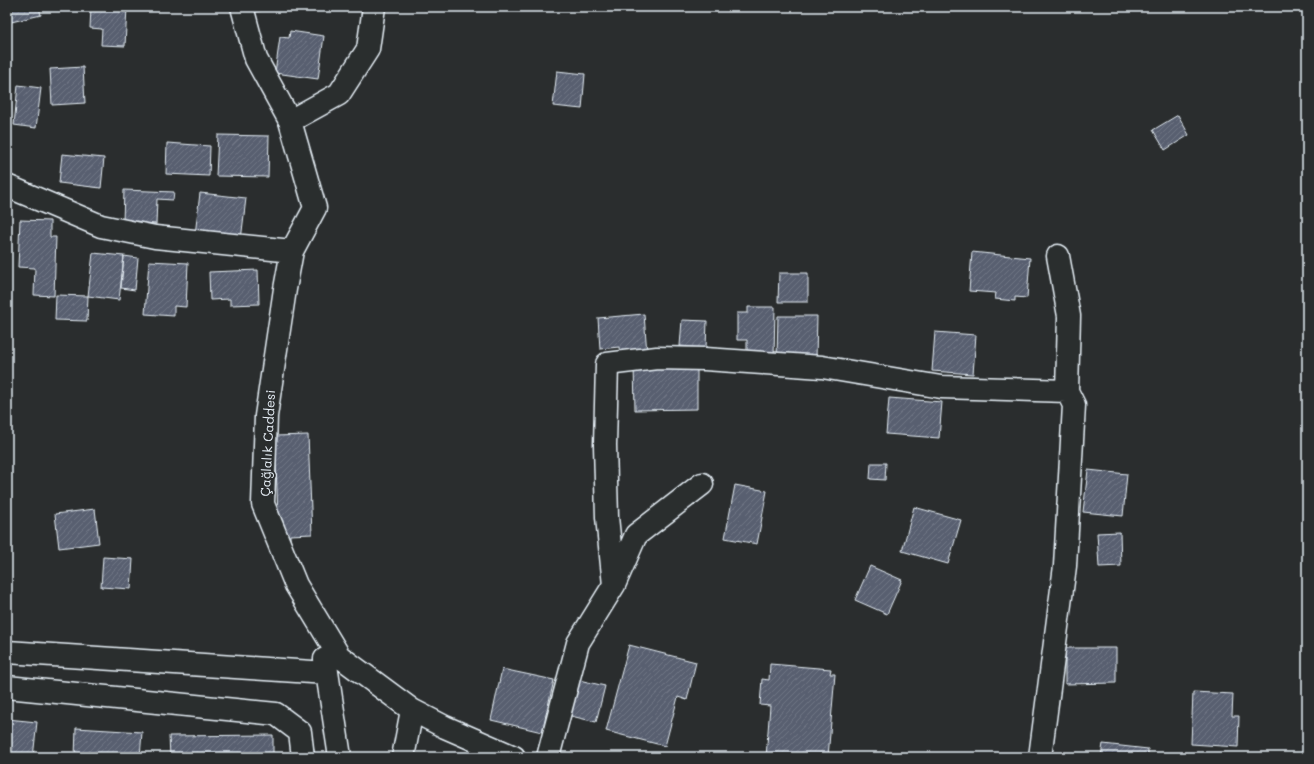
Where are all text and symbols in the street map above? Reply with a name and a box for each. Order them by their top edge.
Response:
street label: Çağlalık Caddesi [256,389,278,497]

